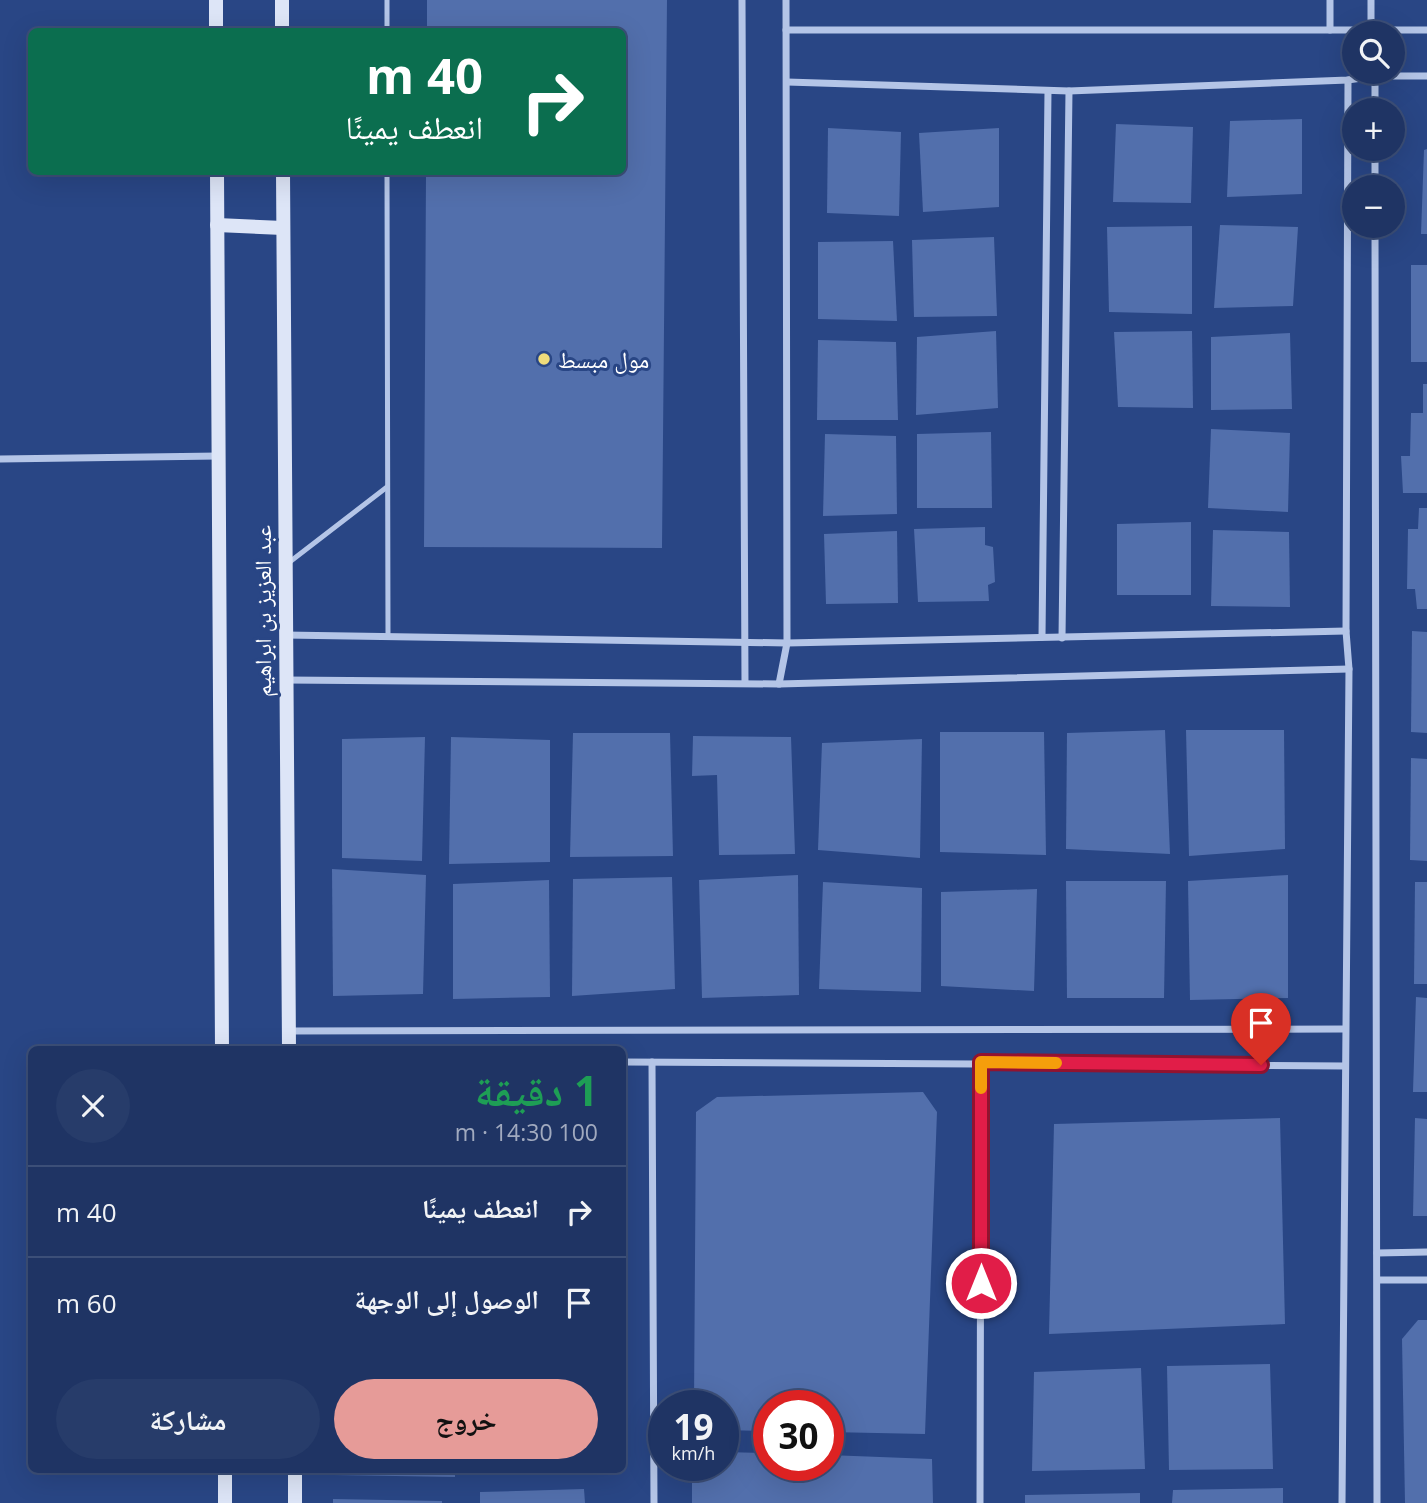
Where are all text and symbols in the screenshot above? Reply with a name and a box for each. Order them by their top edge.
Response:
map controls [1342,21,1405,238]
button: search [1342,21,1405,84]
text: 40 m [366,42,483,108]
icon: right [507,56,598,147]
button: + [1342,98,1405,161]
text: انعطف يمينًا [346,105,483,148]
button: − [1342,175,1405,238]
place label: مول مبسط [558,343,649,375]
marker: مول مبسط [536,351,552,367]
street label: عبد العزيز بن ابراهيم [246,525,279,697]
pin [1231,993,1291,1065]
icon: arrive [1242,1004,1280,1042]
text: 1 دقيقة [475,1061,598,1118]
button: close [56,1069,130,1143]
text: 100 m · 14:30 [455,1116,598,1148]
text: انعطف يمينًا [422,1190,539,1226]
icon: right [560,1193,598,1231]
text: 40 m [56,1194,117,1230]
position arrow [944,1246,1018,1320]
text: الوصول إلى الوجهة [355,1281,539,1317]
icon: arrive [560,1284,598,1322]
text: 60 m [56,1285,117,1321]
button: مشاركة [56,1379,320,1459]
button: خروج [334,1379,598,1459]
speed limit sign: 30 [753,1390,844,1481]
text: 19 [673,1403,714,1450]
text: km/h [672,1441,715,1465]

